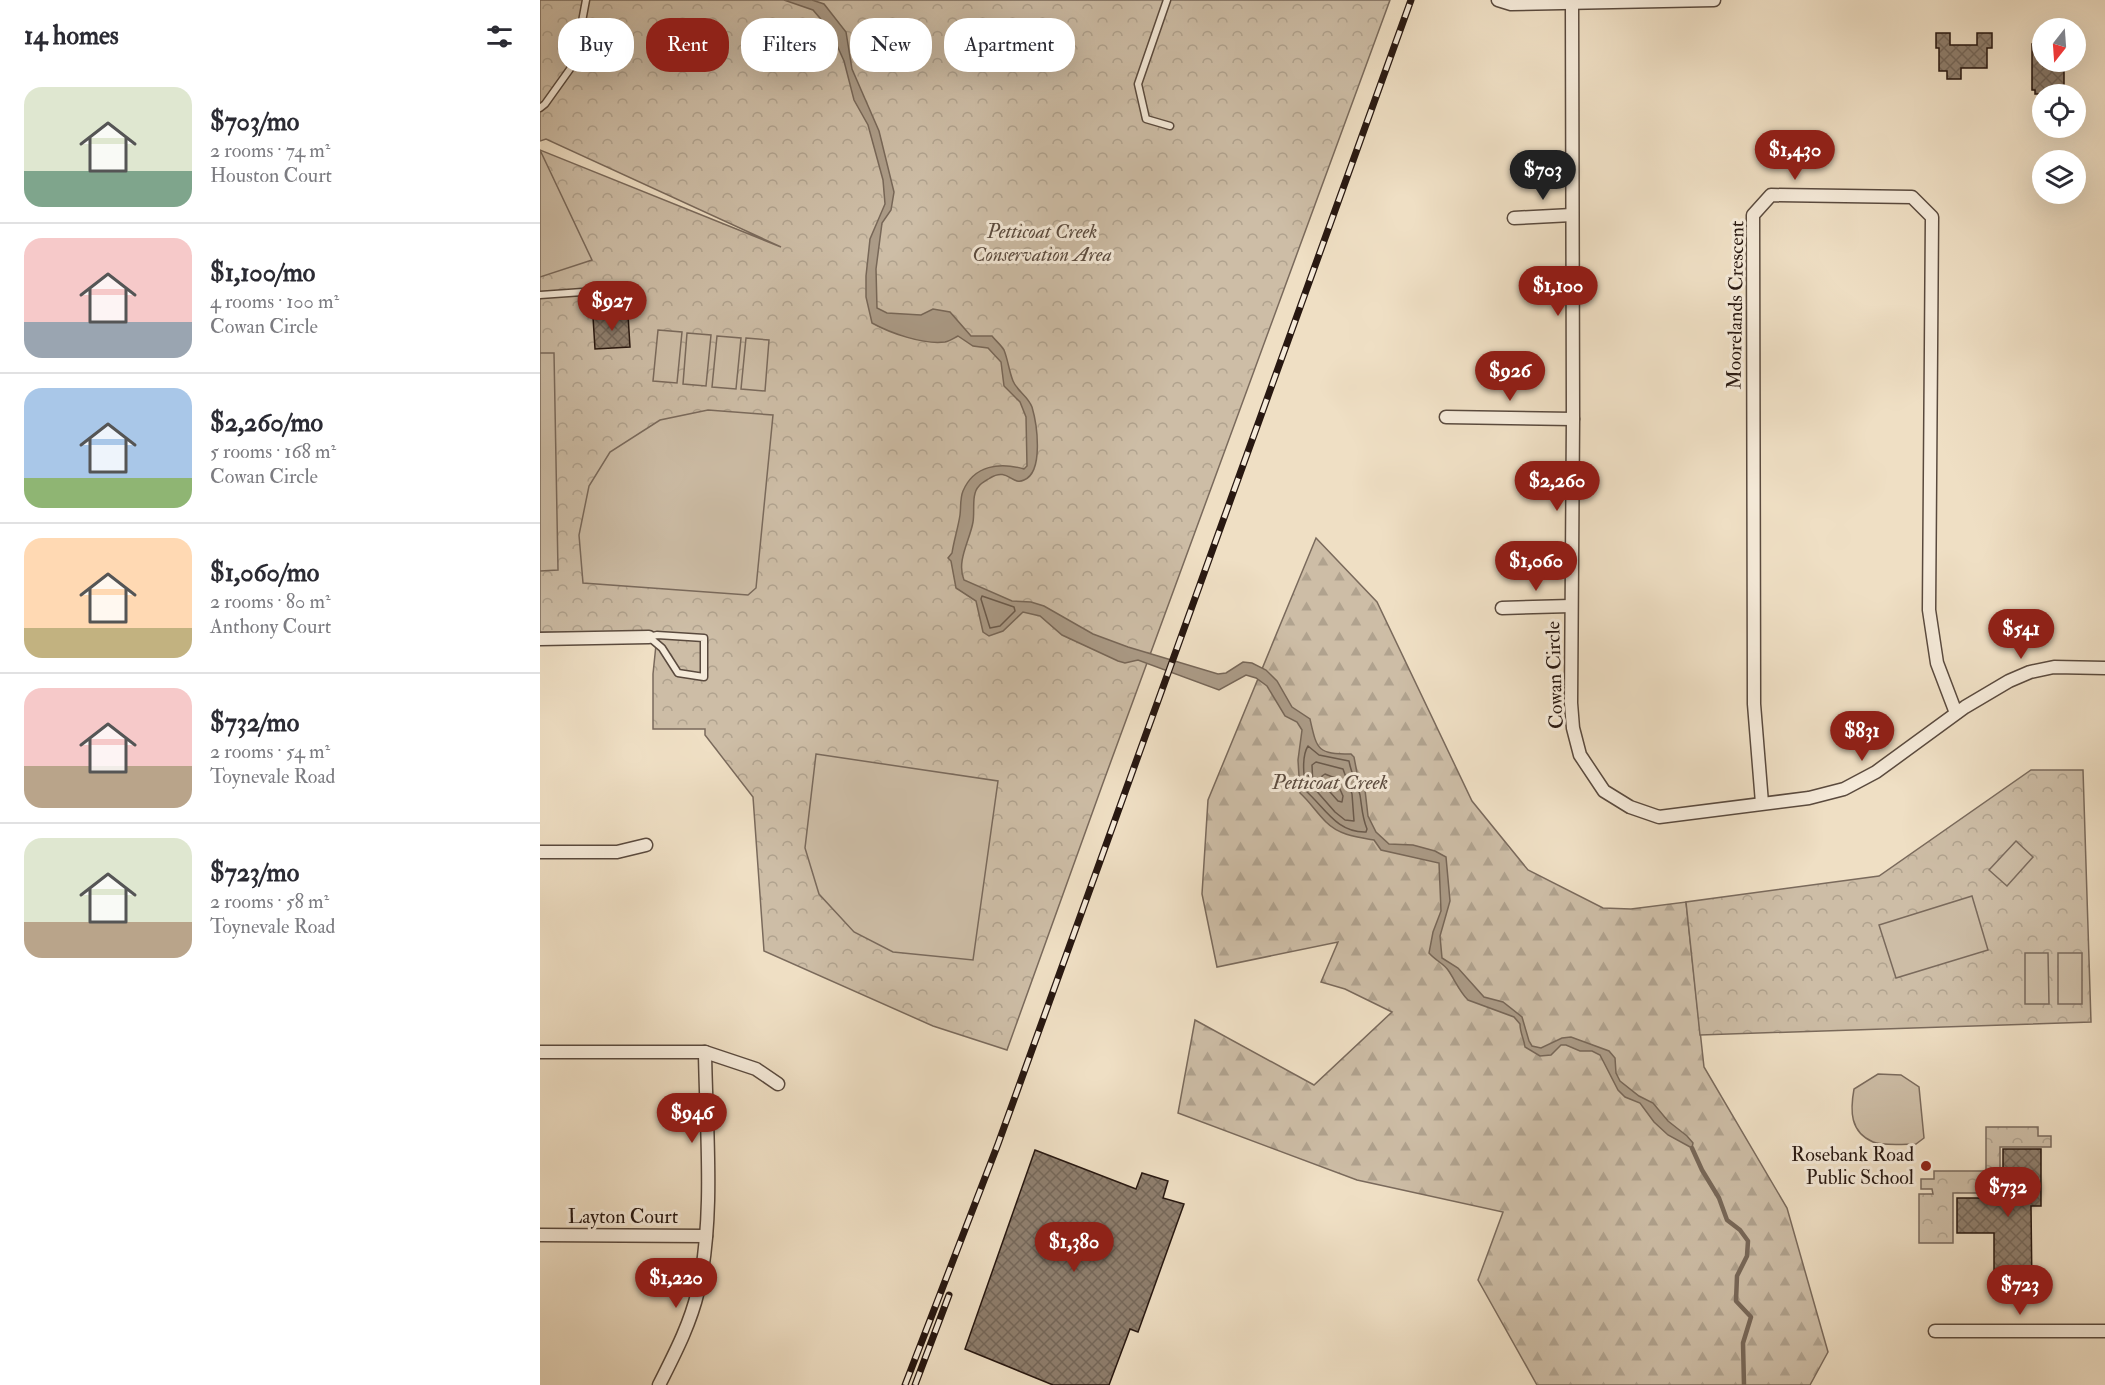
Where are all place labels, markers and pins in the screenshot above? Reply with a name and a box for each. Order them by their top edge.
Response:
pin: $1,430 [1746,130,1844,181]
pin: $703 [1507,150,1579,201]
pin: $1,100 [1509,266,1607,317]
pin: $927 [576,281,648,332]
pin: $926 [1474,351,1546,402]
pin: $2,260 [1508,461,1606,512]
pin: $1,060 [1487,541,1585,592]
pin: $541 [1985,609,2057,660]
pin: $831 [1826,711,1898,762]
pin: $946 [656,1093,728,1144]
place label: Rosebank Road Public School [1791,1142,1914,1190]
marker: Rosebank Road Public School [1919,1159,1933,1173]
pin: $732 [1972,1167,2044,1218]
pin: $1,380 [1025,1222,1123,1273]
pin: $1,220 [627,1258,725,1309]
pin: $723 [1984,1265,2056,1316]

